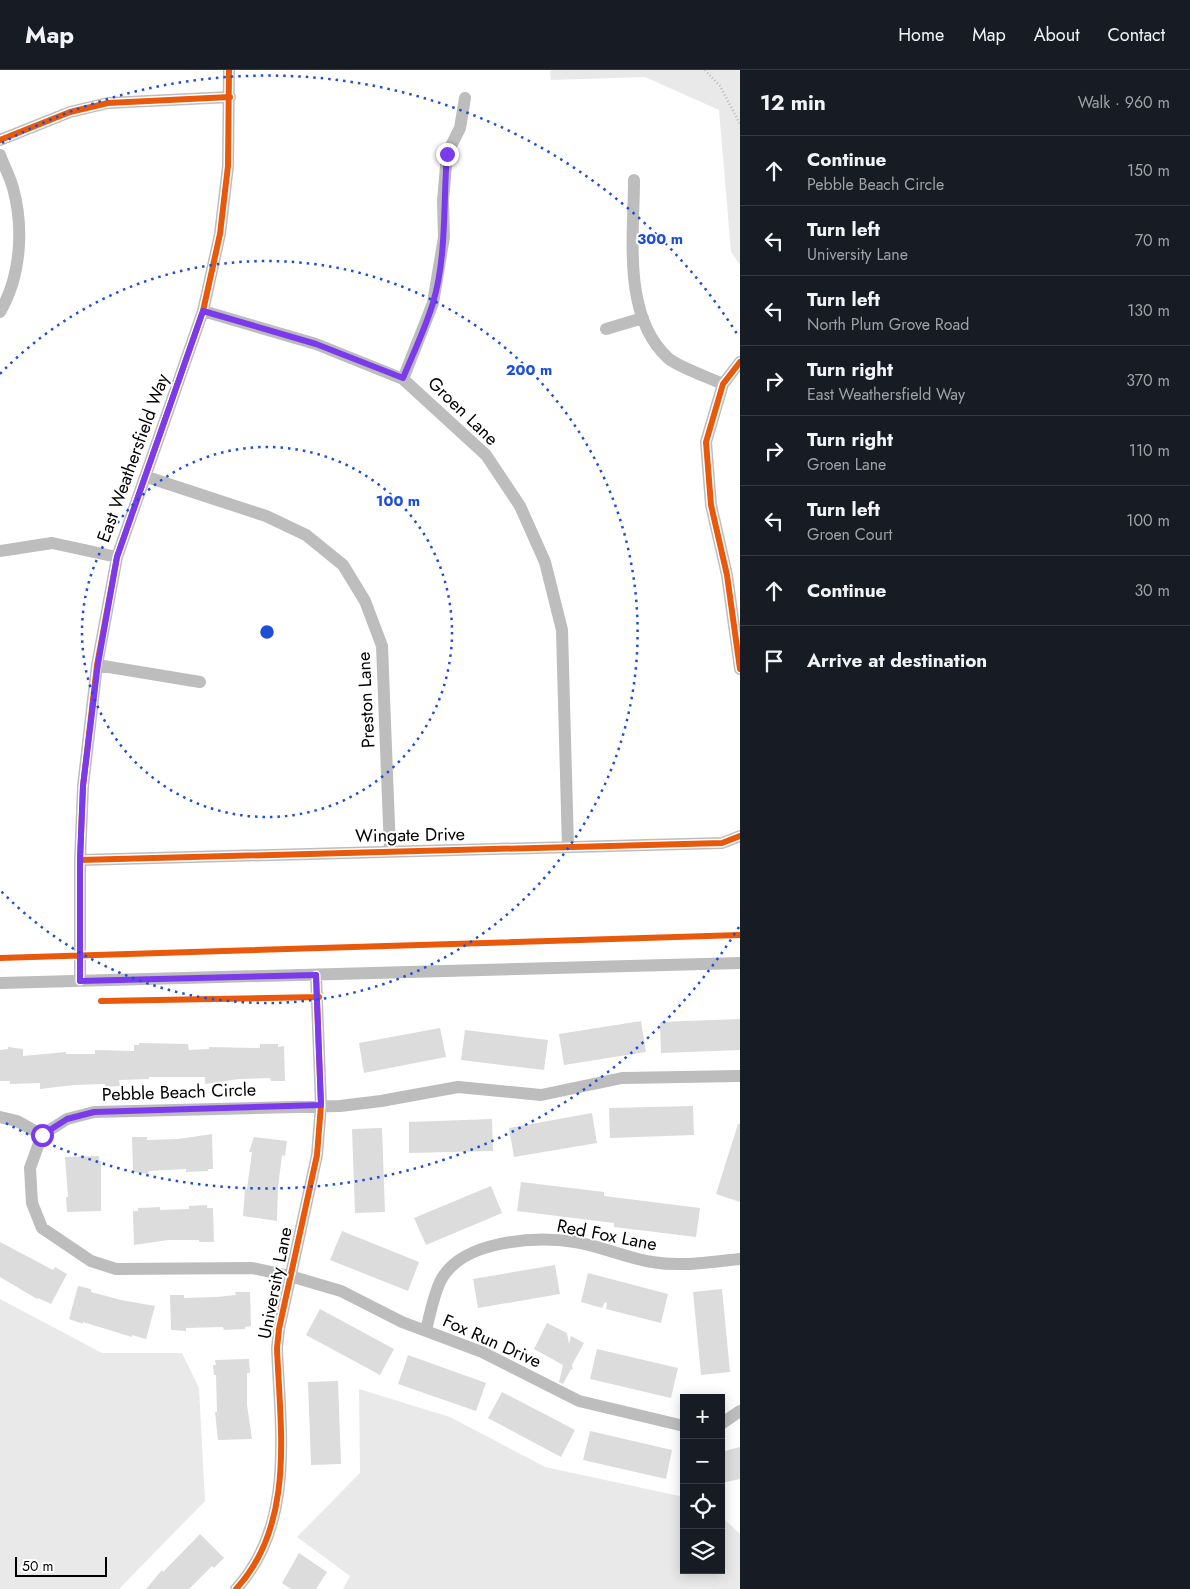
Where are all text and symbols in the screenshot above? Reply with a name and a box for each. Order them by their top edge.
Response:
text: Map [25,17,74,52]
text: Home [898,22,944,48]
text: Map [972,22,1006,48]
text: About [1034,22,1079,48]
text: Contact [1107,22,1165,48]
text: 12 min [760,88,826,118]
text: Walk · 960 m [1078,91,1170,114]
route end [436,143,459,166]
text: Continue [807,146,886,173]
icon: ahead [760,157,788,185]
text: 150 m [1127,159,1170,182]
text: Pebble Beach Circle [807,173,944,196]
text: Turn left [807,216,880,243]
icon: left [760,227,788,255]
text: 300 m [637,228,683,250]
text: 70 m [1135,229,1170,252]
text: University Lane [807,243,908,266]
text: Turn left [807,286,880,313]
icon: left [760,297,788,325]
text: 130 m [1127,299,1170,322]
text: North Plum Grove Road [807,313,969,336]
text: Turn right [807,356,893,383]
text: 200 m [506,359,552,381]
icon: right [760,367,788,395]
text: 370 m [1126,369,1170,392]
street label: East Weathersfield Way [90,370,176,546]
street label: Groen Lane [422,371,504,451]
text: East Weathersfield Way [807,383,965,406]
text: Turn right [807,426,893,453]
icon: right [760,437,788,465]
text: 110 m [1129,439,1170,462]
text: Groen Lane [807,453,886,476]
text: 100 m [376,490,420,512]
text: Turn left [807,496,880,523]
icon: left [760,507,788,535]
text: 100 m [1126,509,1170,532]
text: Groen Court [807,523,892,546]
icon: ahead [760,577,788,605]
text: Continue [807,577,886,604]
text: 30 m [1134,579,1170,602]
centre of rings [258,623,276,641]
icon: arrive [760,647,788,675]
text: Arrive at destination [807,647,987,674]
street label: Preston Lane [350,651,382,749]
street label: Wingate Drive [355,821,465,849]
street label: Pebble Beach Circle [101,1076,257,1108]
route start [31,1124,54,1147]
street label: Red Fox Lane [555,1213,659,1257]
street label: University Lane [251,1225,299,1341]
street label: Fox Run Drive [439,1308,545,1374]
map controls [680,1394,725,1574]
button: + [680,1394,725,1439]
button: − [680,1439,725,1484]
button: locate [680,1484,725,1529]
button: layers [680,1529,725,1574]
scale bar [15,1554,108,1577]
text: 50 m [22,1556,53,1576]

